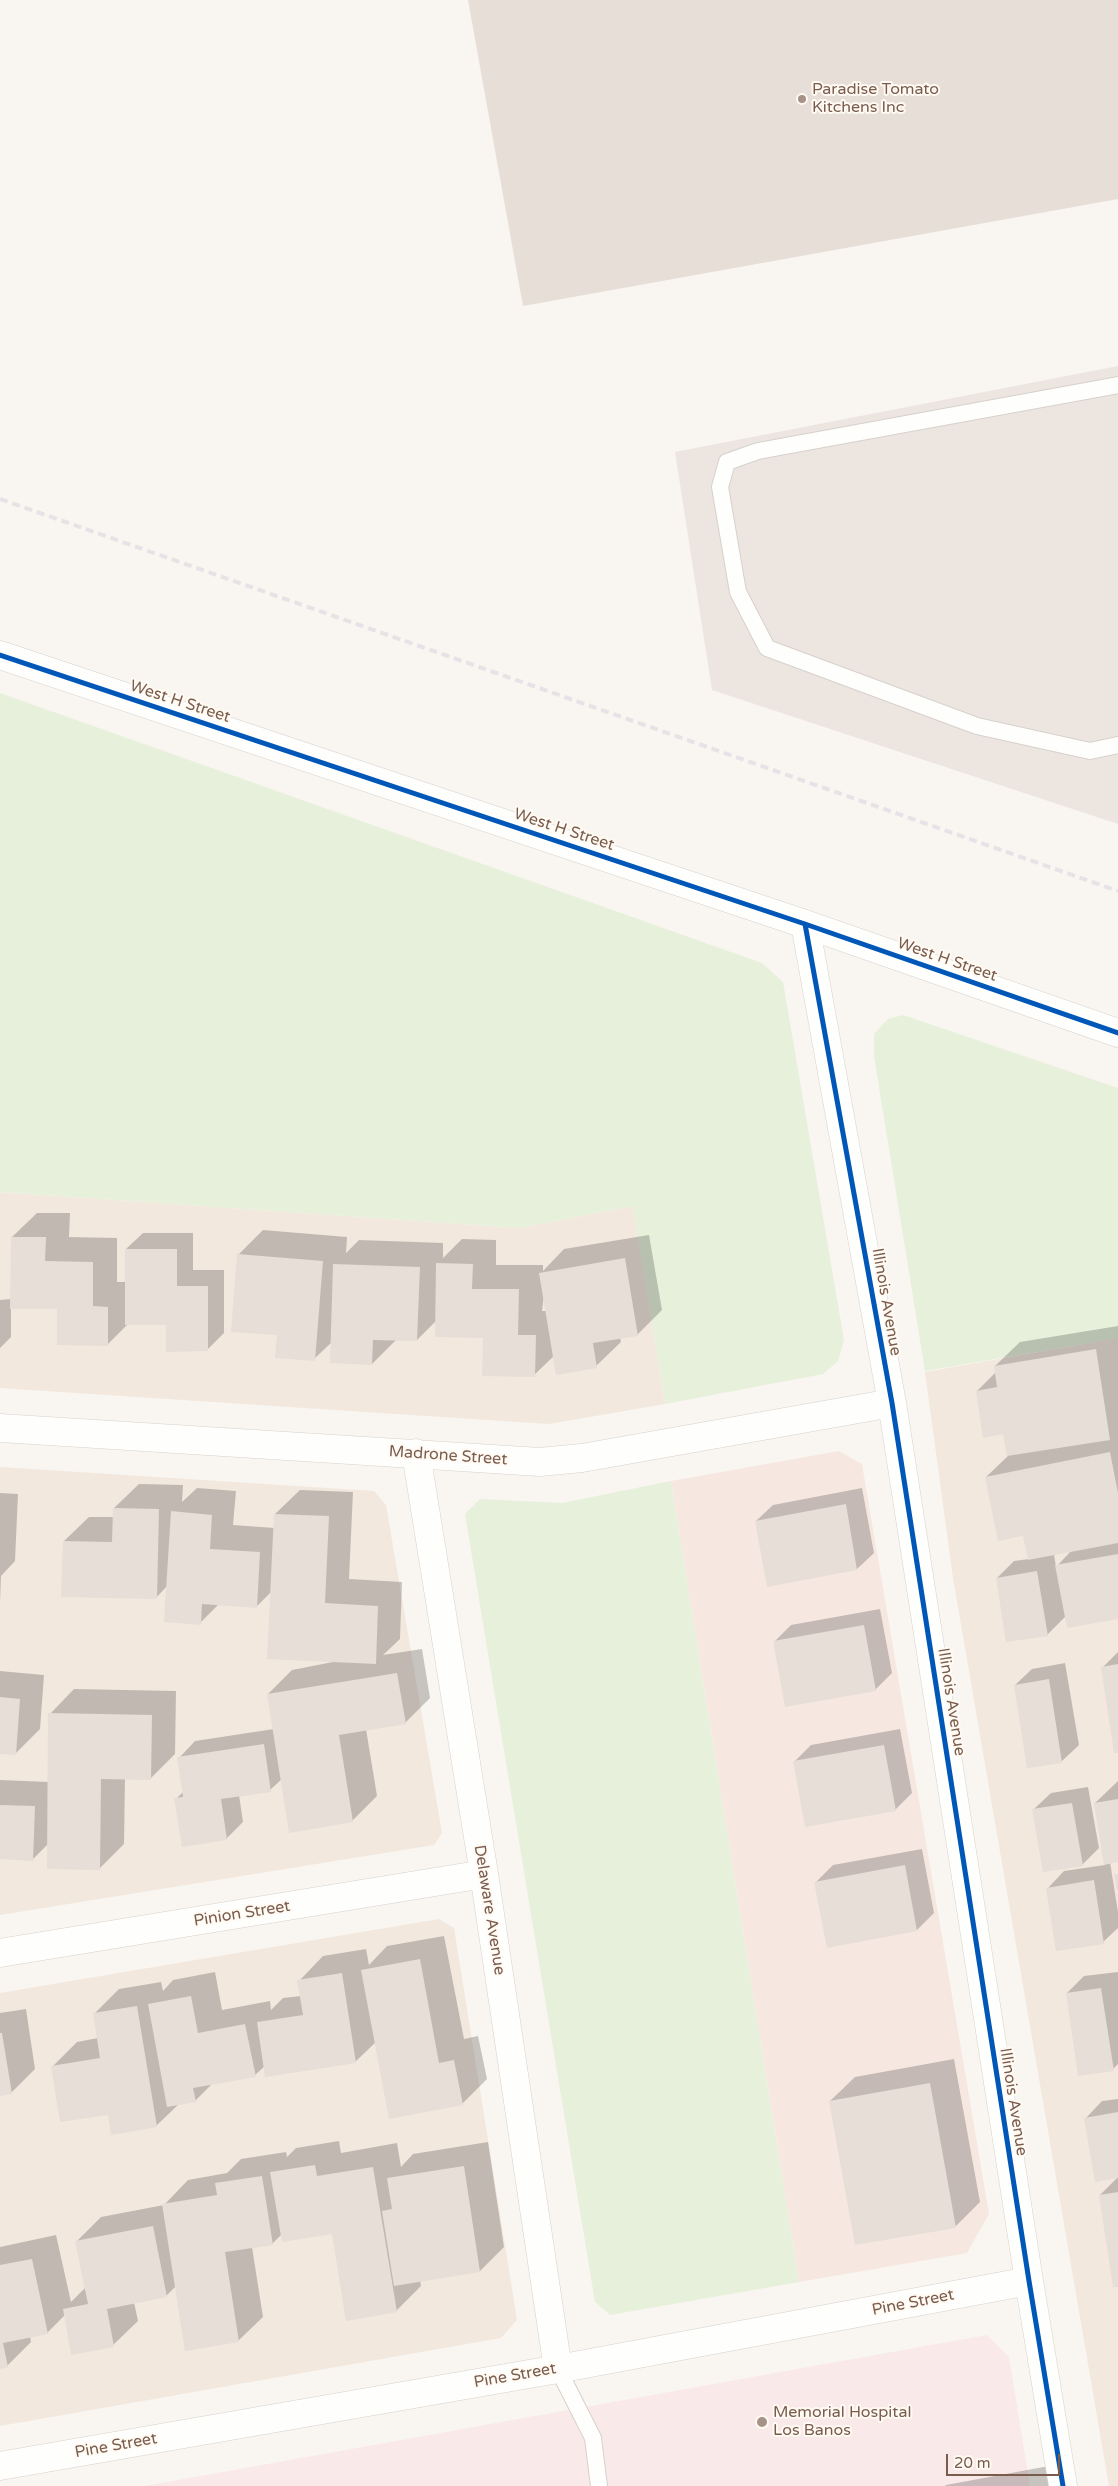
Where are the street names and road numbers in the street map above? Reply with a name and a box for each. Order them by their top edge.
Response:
street label: West H Street [127,677,233,727]
street label: West H Street [511,805,617,855]
street label: West H Street [895,934,999,986]
street label: Illinois Avenue [867,1247,905,1357]
street label: Madrone Street [388,1442,508,1470]
street label: Illinois Avenue [933,1647,969,1757]
street label: Delaware Avenue [469,1844,509,1976]
street label: Pinion Street [192,1897,292,1931]
street label: Illinois Avenue [995,2047,1031,2157]
street label: Pine Street [870,2286,956,2320]
street label: Pine Street [472,2359,558,2393]
street label: Pine Street [73,2429,159,2463]

